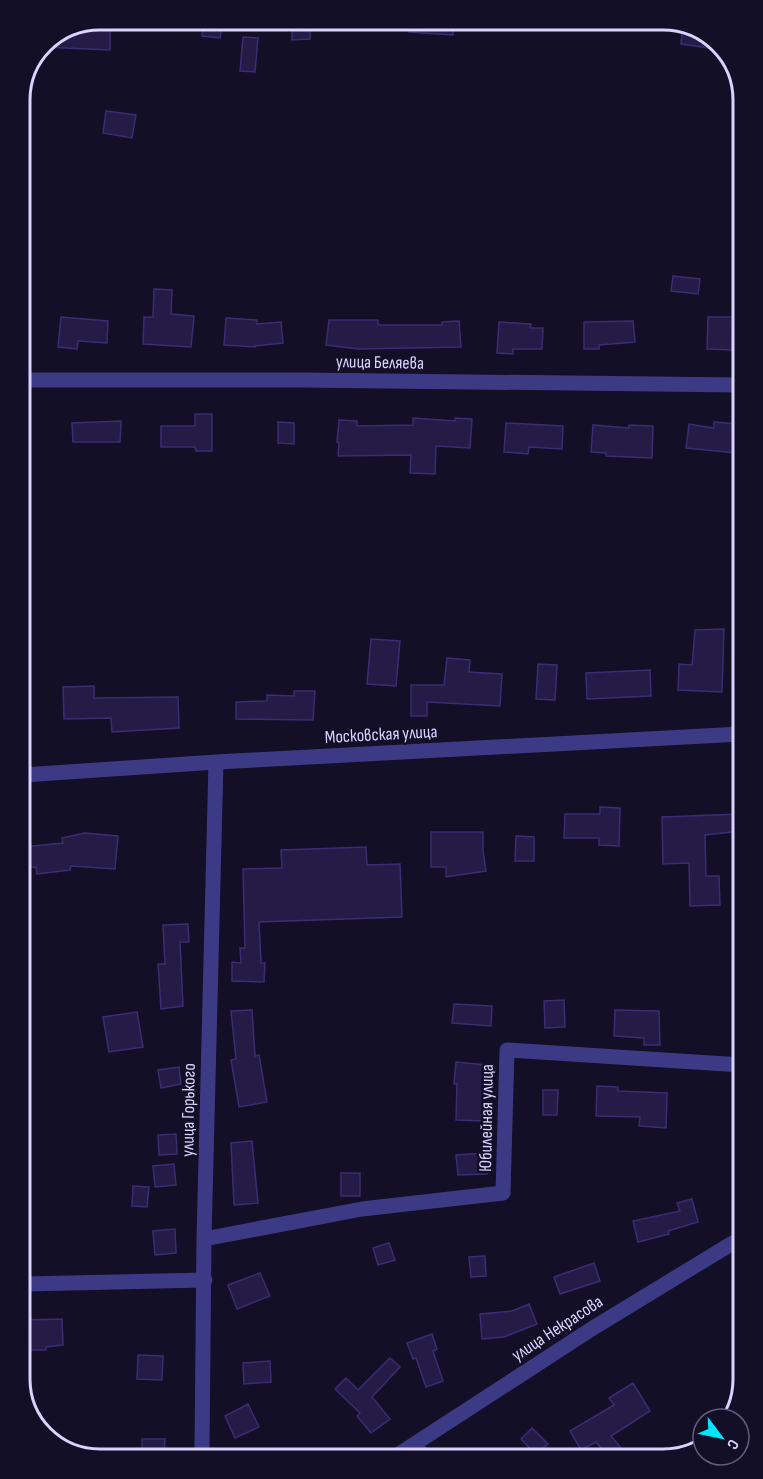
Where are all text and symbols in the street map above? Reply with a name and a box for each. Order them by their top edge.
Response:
street label: улица Беляева [336,351,424,374]
street label: Московская улица [324,721,438,748]
street label: улица Горького [177,1063,200,1157]
street label: Юбилейная улица [475,1064,498,1172]
street label: улица Некрасова [508,1291,607,1366]
north arrow [691,1407,751,1467]
text: С [722,1436,743,1453]

